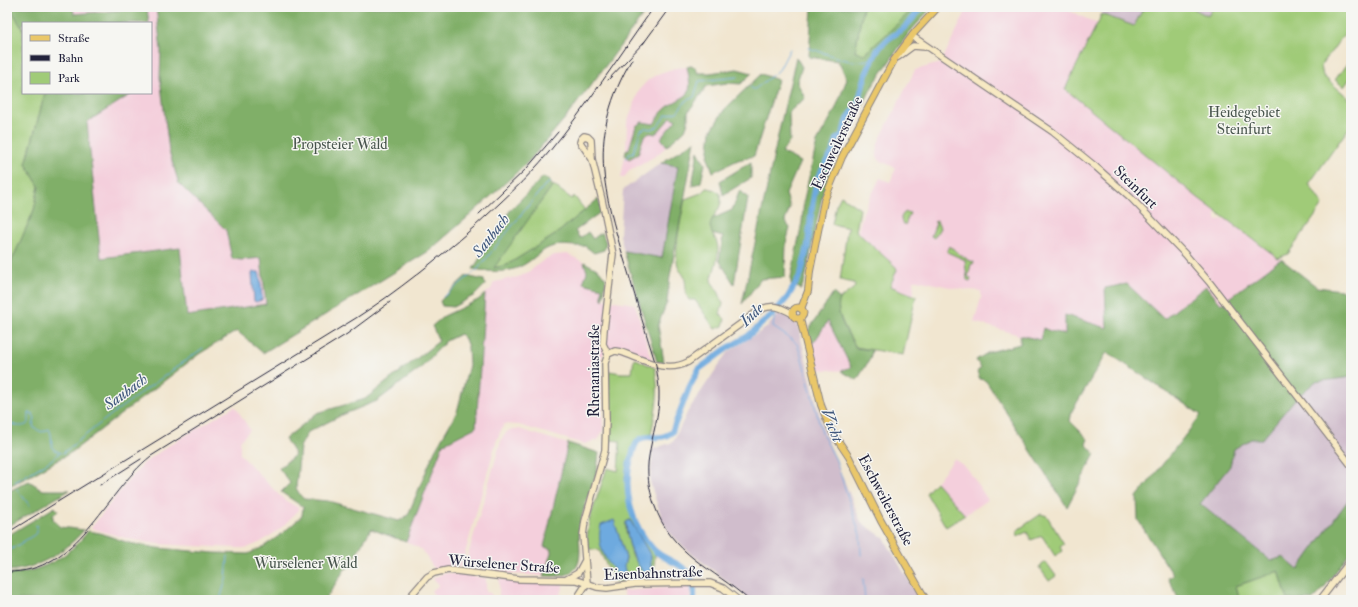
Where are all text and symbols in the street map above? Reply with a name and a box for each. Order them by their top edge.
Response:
legend [22,22,152,94]
text: Straße [58,31,89,46]
text: Bahn [58,51,83,66]
text: Park [58,71,80,86]
street label: Eschweilerstraße [808,93,867,193]
park label: Heidegebiet Steinfurt [1208,103,1280,139]
park label: Propsteier Wald [292,135,388,155]
street label: Steinfurt [1110,162,1162,213]
water label: Saubach [467,210,514,262]
water label: Inde [735,298,768,332]
street label: Rhenaniastraße [585,325,604,417]
water label: Saubach [99,369,152,415]
water label: Vicht [817,406,848,446]
street label: Eschweilerstraße [853,451,918,549]
street label: Würselener Straße [447,551,560,578]
park label: Würselener Wald [253,554,358,573]
street label: Eisenbahnstraße [603,562,703,585]

